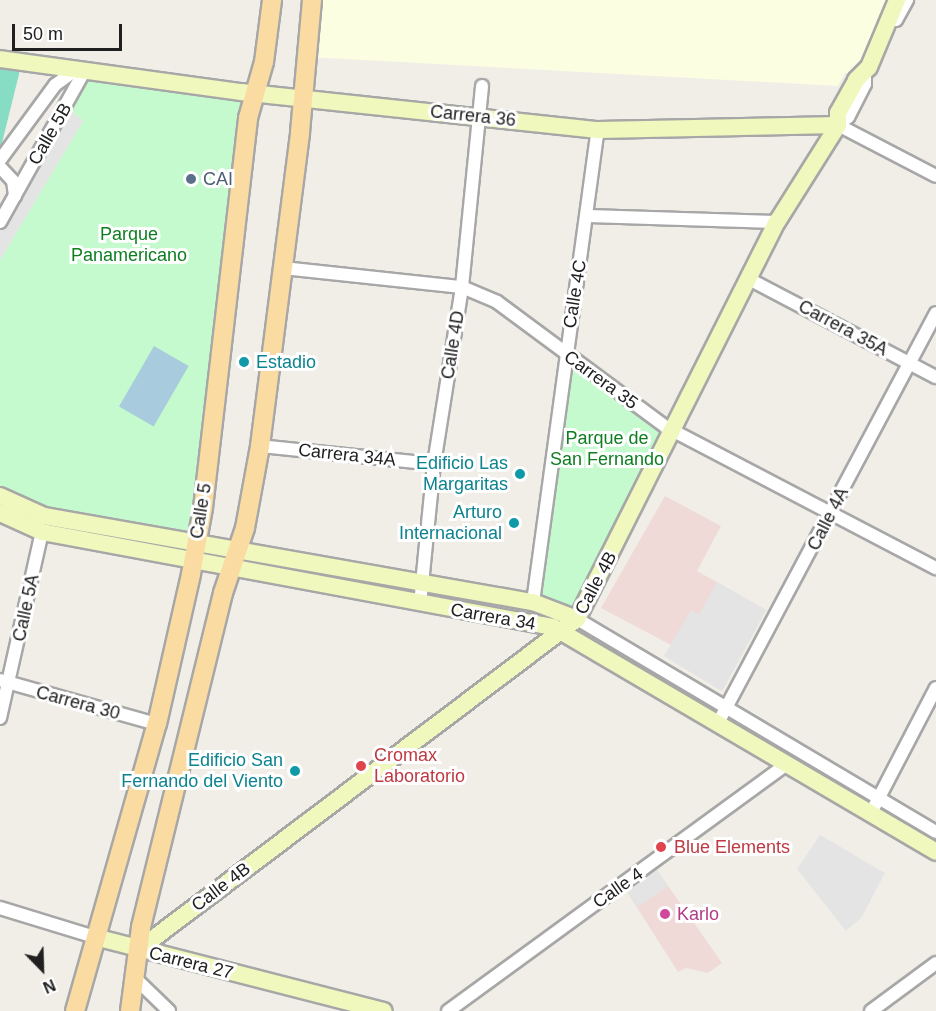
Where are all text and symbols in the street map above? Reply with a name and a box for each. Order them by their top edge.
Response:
scale bar [15,12,124,50]
text: 50 m [23,24,63,44]
street label: Calle 5B [24,99,76,169]
street label: Carrera 36 [429,101,517,131]
place label: CAI [203,168,233,190]
marker: CAI [184,172,198,186]
park label: Parque Panamericano [71,224,187,266]
street label: Calle 4C [559,258,591,330]
street label: Carrera 35A [795,295,891,361]
street label: Calle 4D [437,309,469,381]
street label: Carrera 35 [560,346,642,414]
place label: Estadio [256,351,316,373]
marker: Estadio [237,355,251,369]
park label: Parque de San Fernando [550,428,664,470]
street label: Carrera 34A [297,439,397,471]
place label: Edificio Las Margaritas [416,453,508,496]
marker: Edificio Las Margaritas [513,467,527,481]
street label: Calle 5 [186,482,216,540]
street label: Calle 4A [803,484,853,554]
place label: Arturo Internacional [399,502,502,544]
marker: Arturo Internacional [507,516,521,530]
street label: Calle 4B [570,548,622,618]
street label: Calle 5A [8,572,44,644]
street label: Carrera 34 [449,599,537,635]
street label: Carrera 30 [34,681,122,725]
place label: Cromax Laboratorio [374,745,465,788]
place label: Edificio San Fernando del Viento [121,750,283,792]
marker: Cromax Laboratorio [352,757,370,775]
marker: Edificio San Fernando del Viento [288,764,302,778]
place label: Blue Elements [674,836,790,858]
marker: Blue Elements [652,838,670,856]
street label: Calle 4B [187,858,255,916]
street label: Calle 4 [589,863,647,913]
place label: Karlo [677,903,719,925]
marker: Karlo [658,907,672,921]
north arrow [12,939,72,999]
street label: Carrera 27 [147,942,235,984]
text: N [41,976,58,996]

